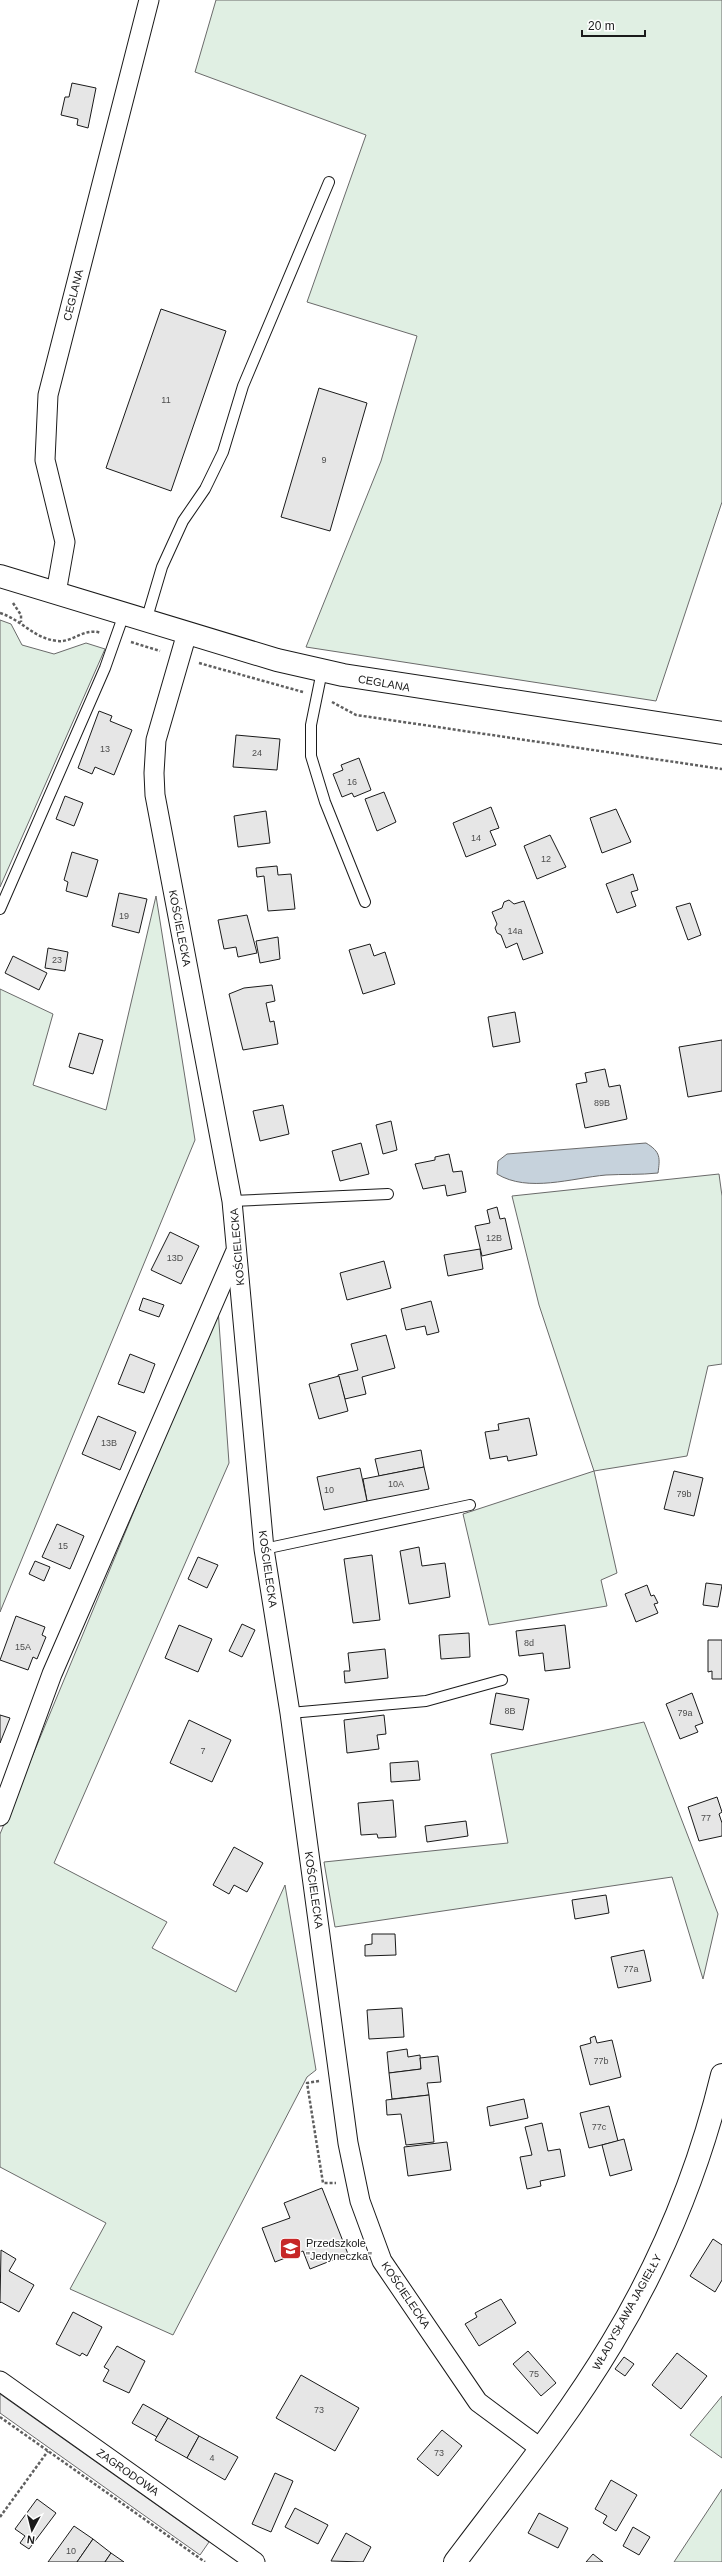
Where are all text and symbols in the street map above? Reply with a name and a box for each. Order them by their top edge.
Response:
scale bar [582,12,645,38]
text: 20 m [588,19,615,33]
street label: CEGLANA [61,267,85,322]
house number: 11 [161,395,171,405]
house number: 9 [321,455,327,465]
street label: CEGLANA [357,673,412,694]
house number: 13 [100,744,110,754]
house number: 24 [252,748,262,758]
house number: 16 [347,777,357,787]
house number: 14 [471,833,481,843]
house number: 12 [541,854,551,864]
street label: KOŚCIELECKA [167,889,193,968]
house number: 19 [119,911,129,921]
house number: 14a [507,926,523,936]
house number: 23 [52,955,62,965]
house number: 89B [594,1098,610,1108]
street label: KOŚCIELECKA [228,1207,246,1286]
house number: 12B [486,1233,502,1243]
house number: 13D [167,1253,184,1263]
house number: 13B [101,1438,117,1448]
house number: 10A [388,1479,404,1489]
house number: 10 [324,1485,334,1495]
house number: 79b [676,1489,692,1499]
street label: KOŚCIELECKA [257,1530,279,1609]
house number: 15 [58,1541,68,1551]
house number: 8d [524,1638,534,1648]
house number: 15A [15,1642,31,1652]
house number: 8B [504,1706,516,1716]
house number: 79a [677,1708,693,1718]
house number: 7 [200,1746,206,1756]
house number: 77 [701,1813,711,1823]
street label: KOŚCIELECKA [303,1851,325,1930]
house number: 77a [623,1964,639,1974]
house number: 77b [593,2056,609,2066]
house number: 77c [592,2122,607,2132]
school or university icon: Przedszkole "Jedyneczka" [278,2236,304,2262]
place label: Przedszkole "Jedyneczka" [306,2237,372,2262]
street label: WŁADYSŁAWA JAGIEŁŁY [590,2251,664,2372]
street label: KOŚCIELECKA [379,2259,433,2331]
house number: 75 [529,2369,539,2379]
house number: 73 [314,2405,324,2415]
street label: ZAGRODOWA [95,2446,162,2498]
house number: 73 [434,2448,444,2458]
house number: 4 [209,2453,215,2463]
north arrow [12,2510,52,2550]
text: N [26,2533,35,2546]
house number: 10 [66,2546,76,2556]

